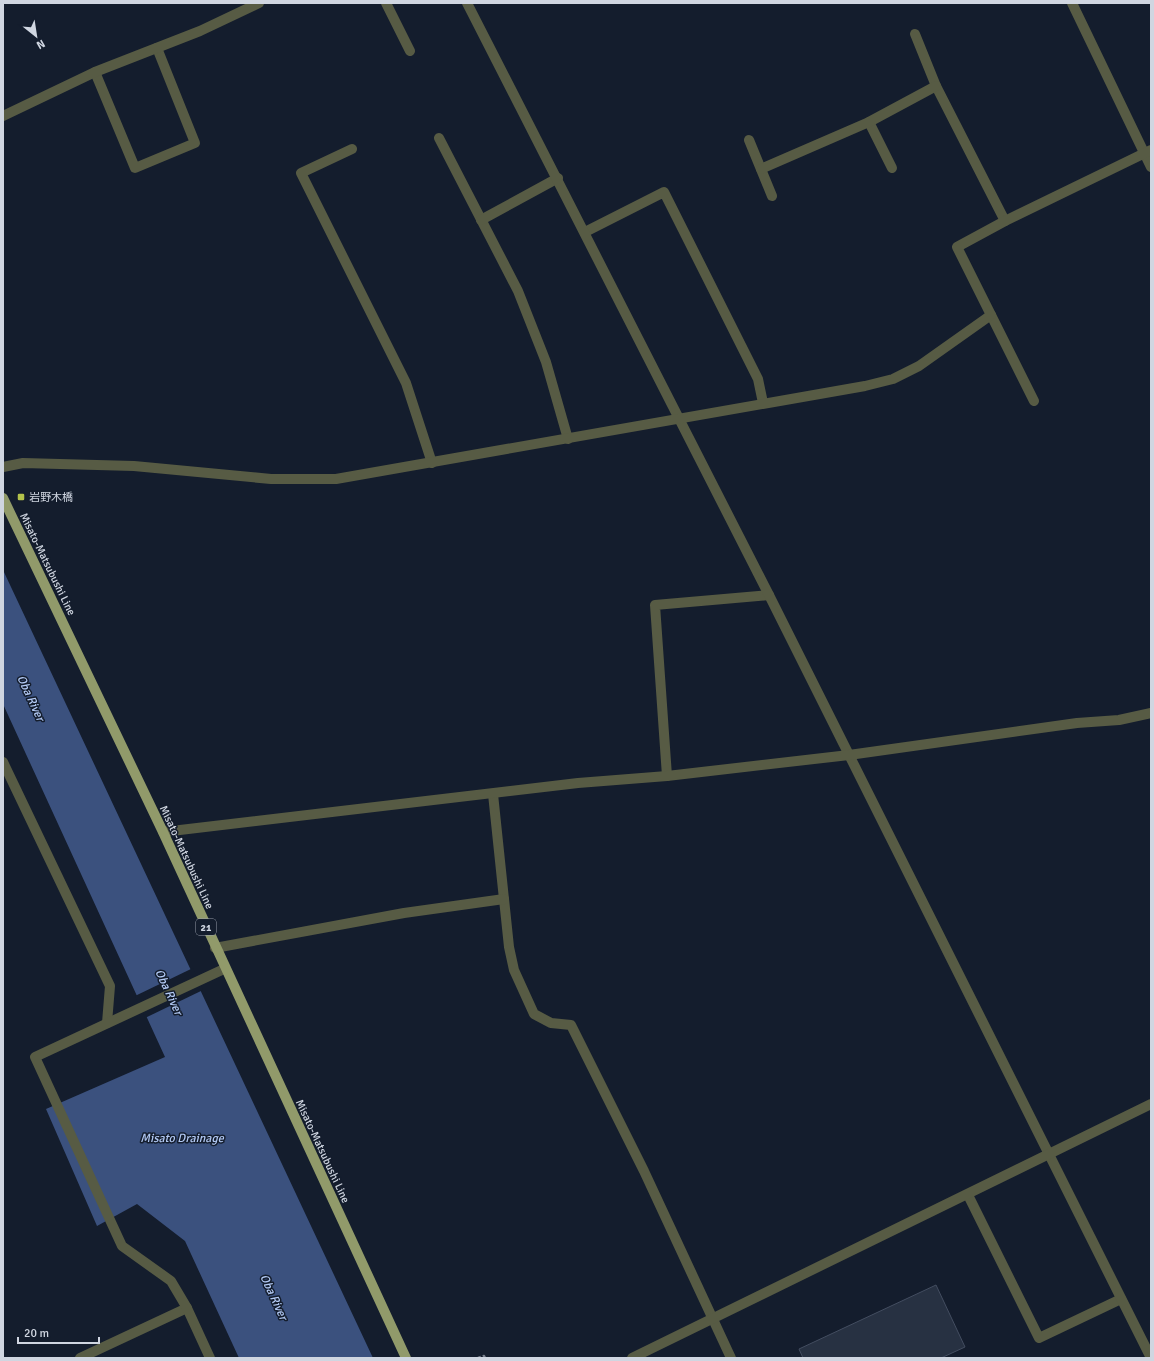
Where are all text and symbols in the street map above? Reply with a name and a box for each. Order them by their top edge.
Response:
north arrow [16,16,56,56]
text: N [34,37,47,52]
place label: 岩野木橋 [29,491,73,504]
marker: 岩野木橋 [16,492,26,502]
street label: Misato-Matsubushi Line [17,511,78,618]
water label: Oba River [13,673,48,725]
street label: Misato-Matsubushi Line [157,803,216,911]
road number: 21 [196,919,216,935]
water label: Oba River [151,967,186,1019]
street label: Misato-Matsubushi Line [293,1097,352,1205]
water label: Misato Drainage [140,1131,225,1146]
water label: Oba River [256,1272,291,1324]
scale bar [18,1319,99,1345]
text: 20 m [24,1326,49,1341]

